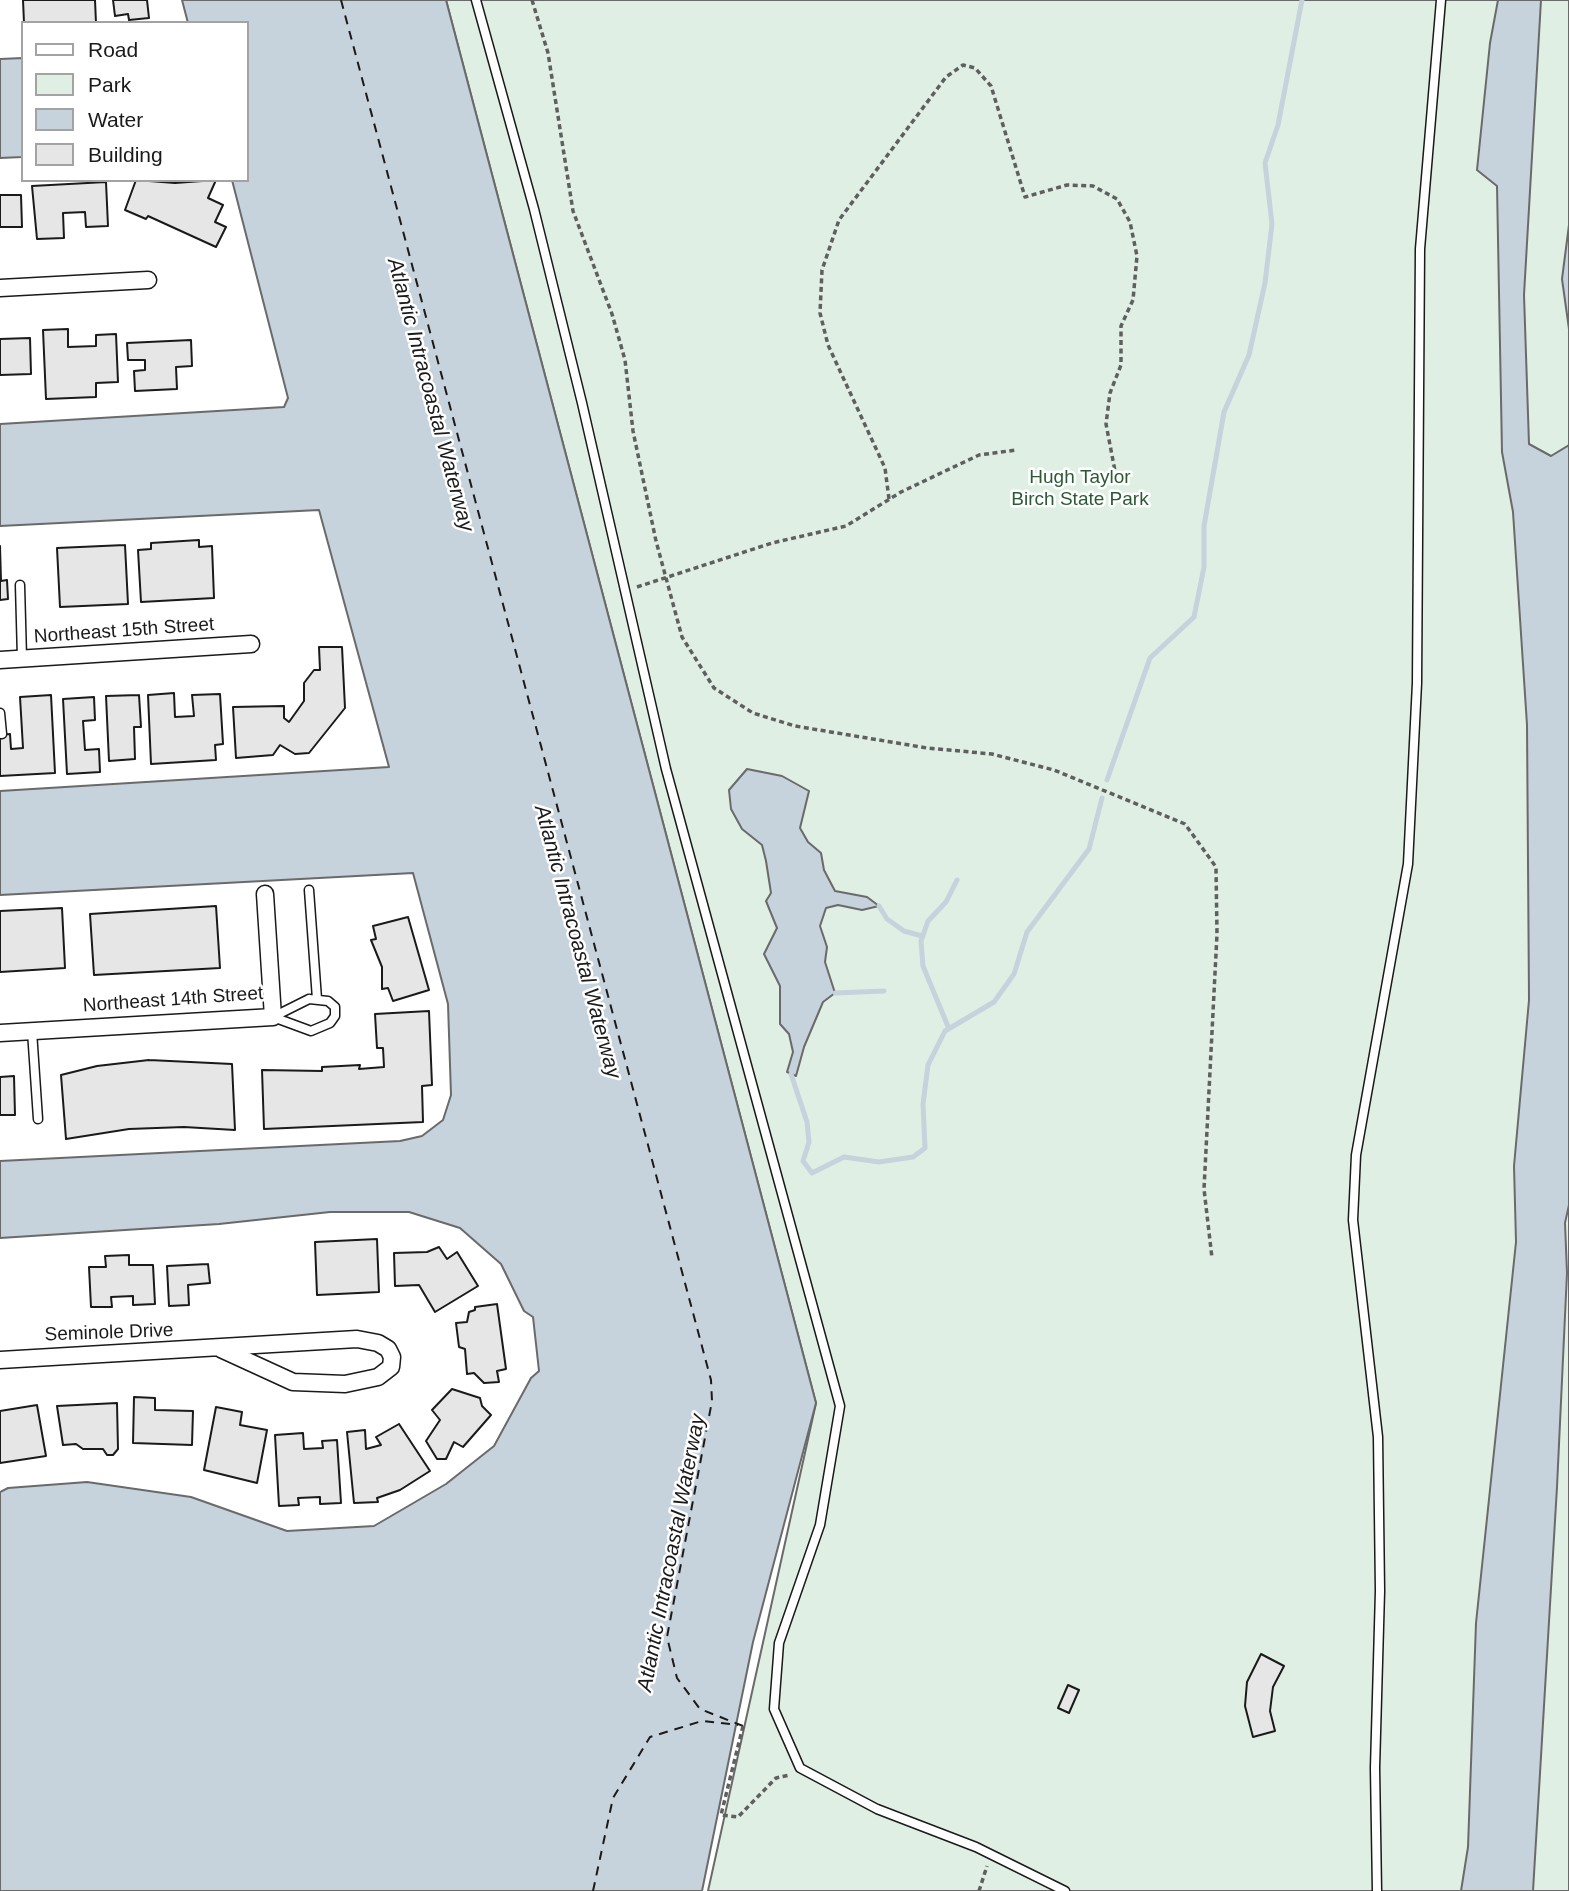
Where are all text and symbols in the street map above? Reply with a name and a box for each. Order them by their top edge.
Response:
legend [21,21,248,182]
text: Road [88,38,138,61]
text: Park [88,73,131,96]
text: Water [88,108,143,131]
text: Building [88,143,163,166]
water label: Atlantic Intracoastal Waterway [381,256,479,534]
park label: Hugh Taylor Birch State Park [1011,467,1149,511]
street label: Northeast 15th Street [33,613,215,649]
water label: Atlantic Intracoastal Waterway [528,803,626,1081]
street label: Northeast 14th Street [82,982,264,1018]
street label: Seminole Drive [44,1319,174,1347]
water label: Atlantic Intracoastal Waterway [633,1412,711,1694]

